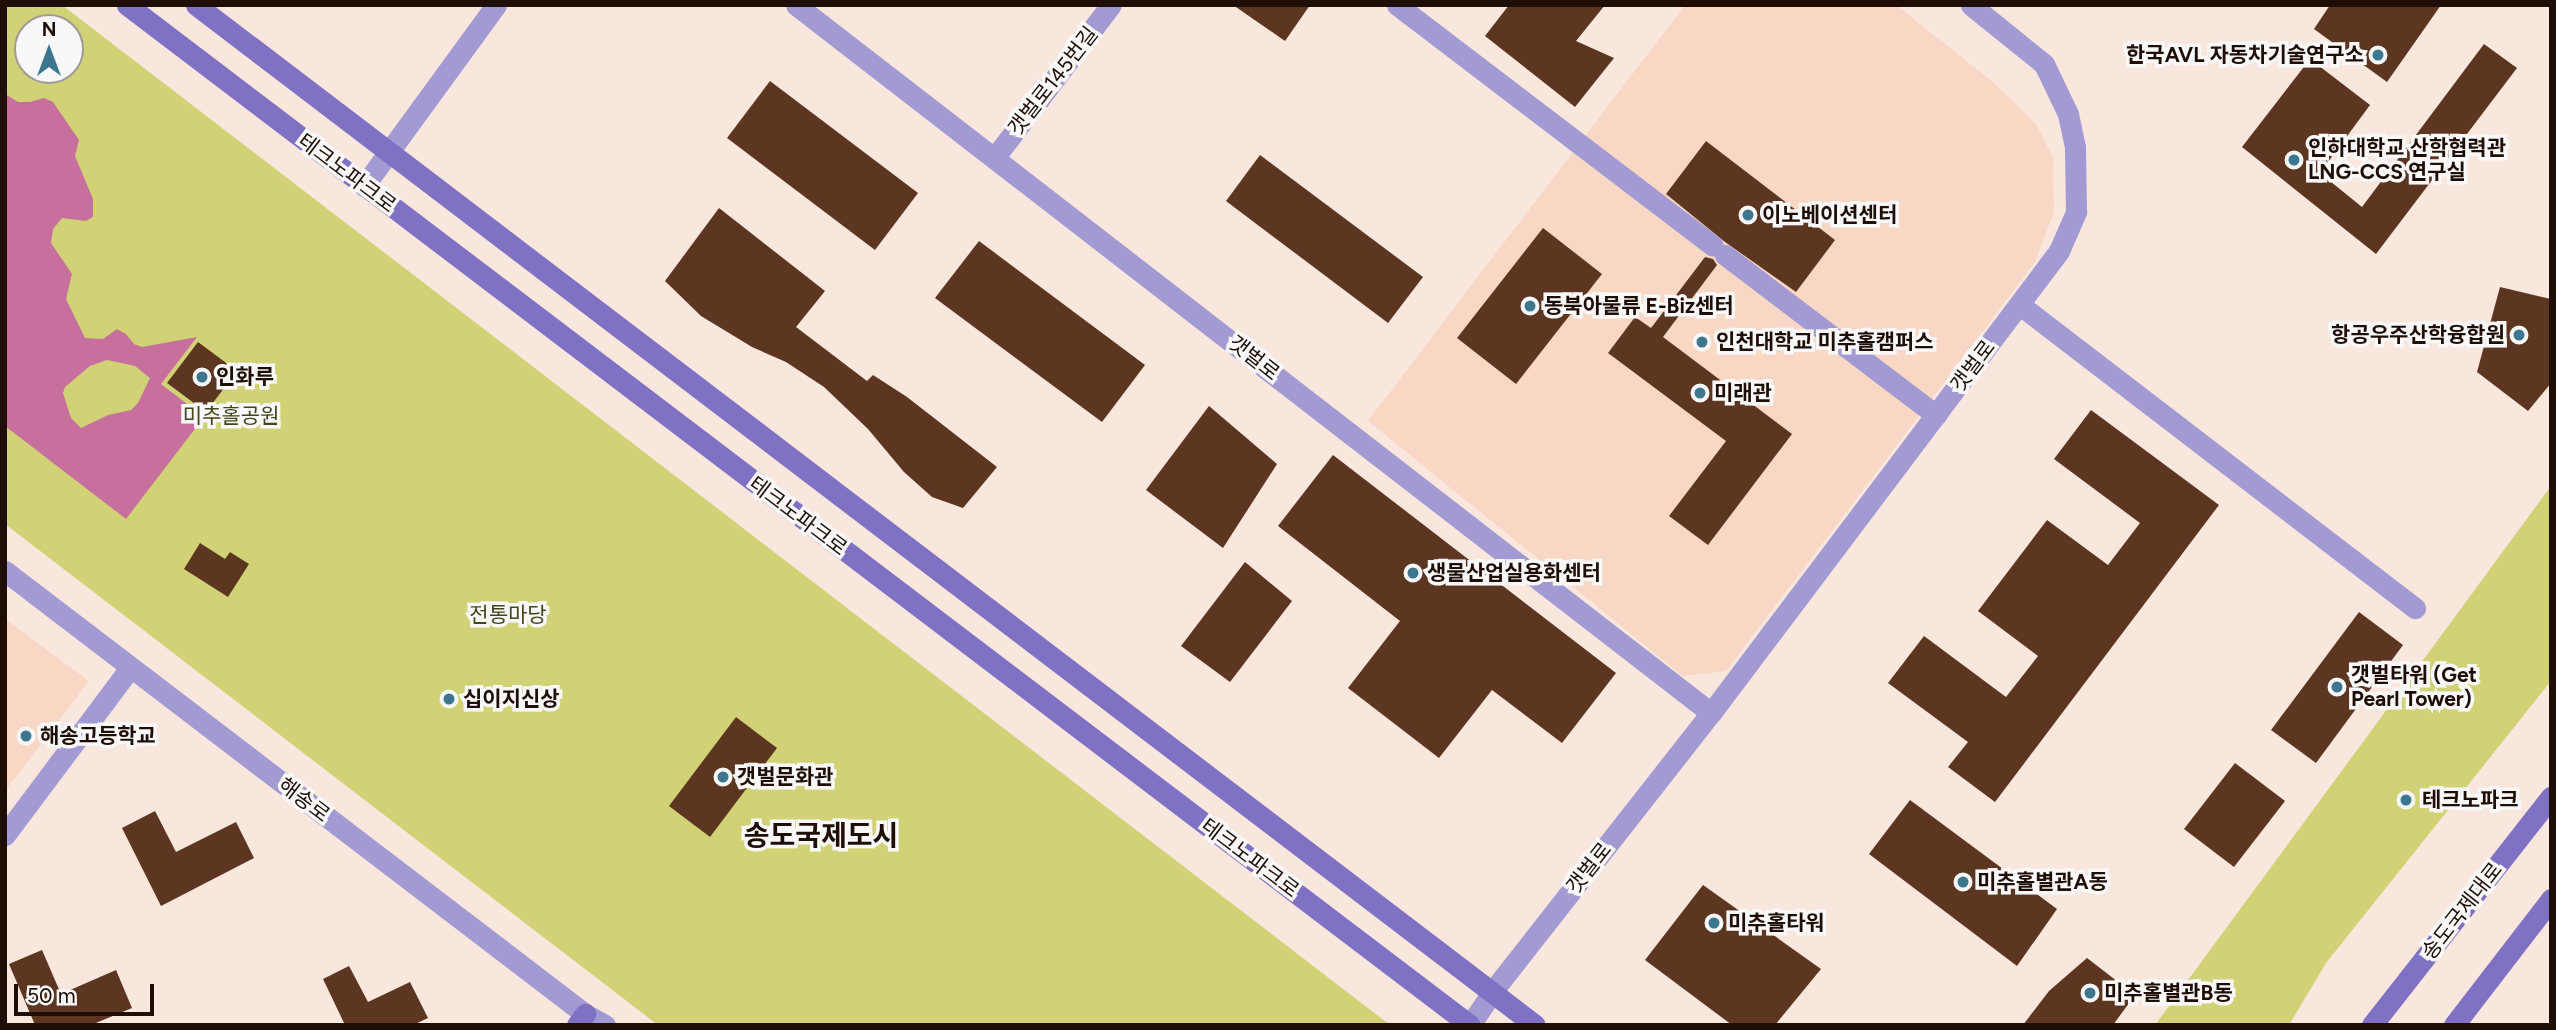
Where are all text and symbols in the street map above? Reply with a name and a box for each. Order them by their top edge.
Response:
north arrow [14,14,84,84]
text: N [42,18,56,41]
street label: 갯벌로145번길 [1003,22,1103,140]
place label: 한국AVL 자동차기술연구소 [2126,42,2364,68]
marker: 한국AVL 자동차기술연구소 [2370,47,2386,63]
street label: 테크노파크로 [293,128,401,218]
place label: 인하대학교 산학협력관 LNG-CCS 연구실 [2308,135,2506,185]
marker: 인하대학교 산학협력관 LNG-CCS 연구실 [2286,152,2302,168]
place label: 이노베이션센터 [1762,202,1897,228]
marker: 이노베이션센터 [1740,207,1756,223]
place label: 동북아물류 E-Biz센터 [1544,293,1734,319]
marker: 동북아물류 E-Biz센터 [1522,298,1538,314]
place label: 항공우주산학융합원 [2331,322,2505,348]
marker: 항공우주산학융합원 [2511,327,2527,343]
place label: 인천대학교 미추홀캠퍼스 [1716,329,1934,355]
street label: 갯벌로 [1223,330,1285,386]
marker: 인천대학교 미추홀캠퍼스 [1694,334,1710,350]
street label: 갯벌로 [1945,335,2001,397]
place label: 인화루 [216,364,274,390]
marker: 인화루 [194,369,210,385]
place label: 미래관 [1714,380,1772,406]
marker: 미래관 [1692,385,1708,401]
park label: 미추홀공원 [183,403,279,429]
street label: 테크노파크로 [744,471,852,561]
place label: 생물산업실용화센터 [1427,560,1601,586]
marker: 생물산업실용화센터 [1405,565,1421,581]
park label: 전통마당 [469,602,547,628]
place label: 갯벌타워 (Get Pearl Tower) [2351,662,2477,712]
marker: 갯벌타워 (Get Pearl Tower) [2329,679,2345,695]
place label: 십이지신상 [463,686,560,712]
marker: 십이지신상 [441,691,457,707]
place label: 해송고등학교 [40,723,156,749]
marker: 해송고등학교 [18,728,34,744]
place label: 갯벌문화관 [737,764,834,790]
marker: 갯벌문화관 [715,769,731,785]
street label: 해송로 [273,772,335,828]
place label: 테크노파크 [2422,787,2519,813]
marker: 테크노파크 [2396,790,2416,810]
street label: 테크노파크로 [1196,813,1304,903]
district label: 송도국제도시 [744,818,898,852]
street label: 갯벌로 [1561,837,1617,899]
street label: 송도국제대로 [2416,858,2508,964]
place label: 미추홀별관A동 [1977,869,2108,895]
marker: 미추홀별관A동 [1955,874,1971,890]
place label: 미추홀타워 [1728,910,1825,936]
marker: 미추홀타워 [1706,915,1722,931]
scale bar [18,970,158,1014]
place label: 미추홀별관B동 [2104,980,2233,1006]
text: 50 m [27,983,76,1008]
marker: 미추홀별관B동 [2082,985,2098,1001]

